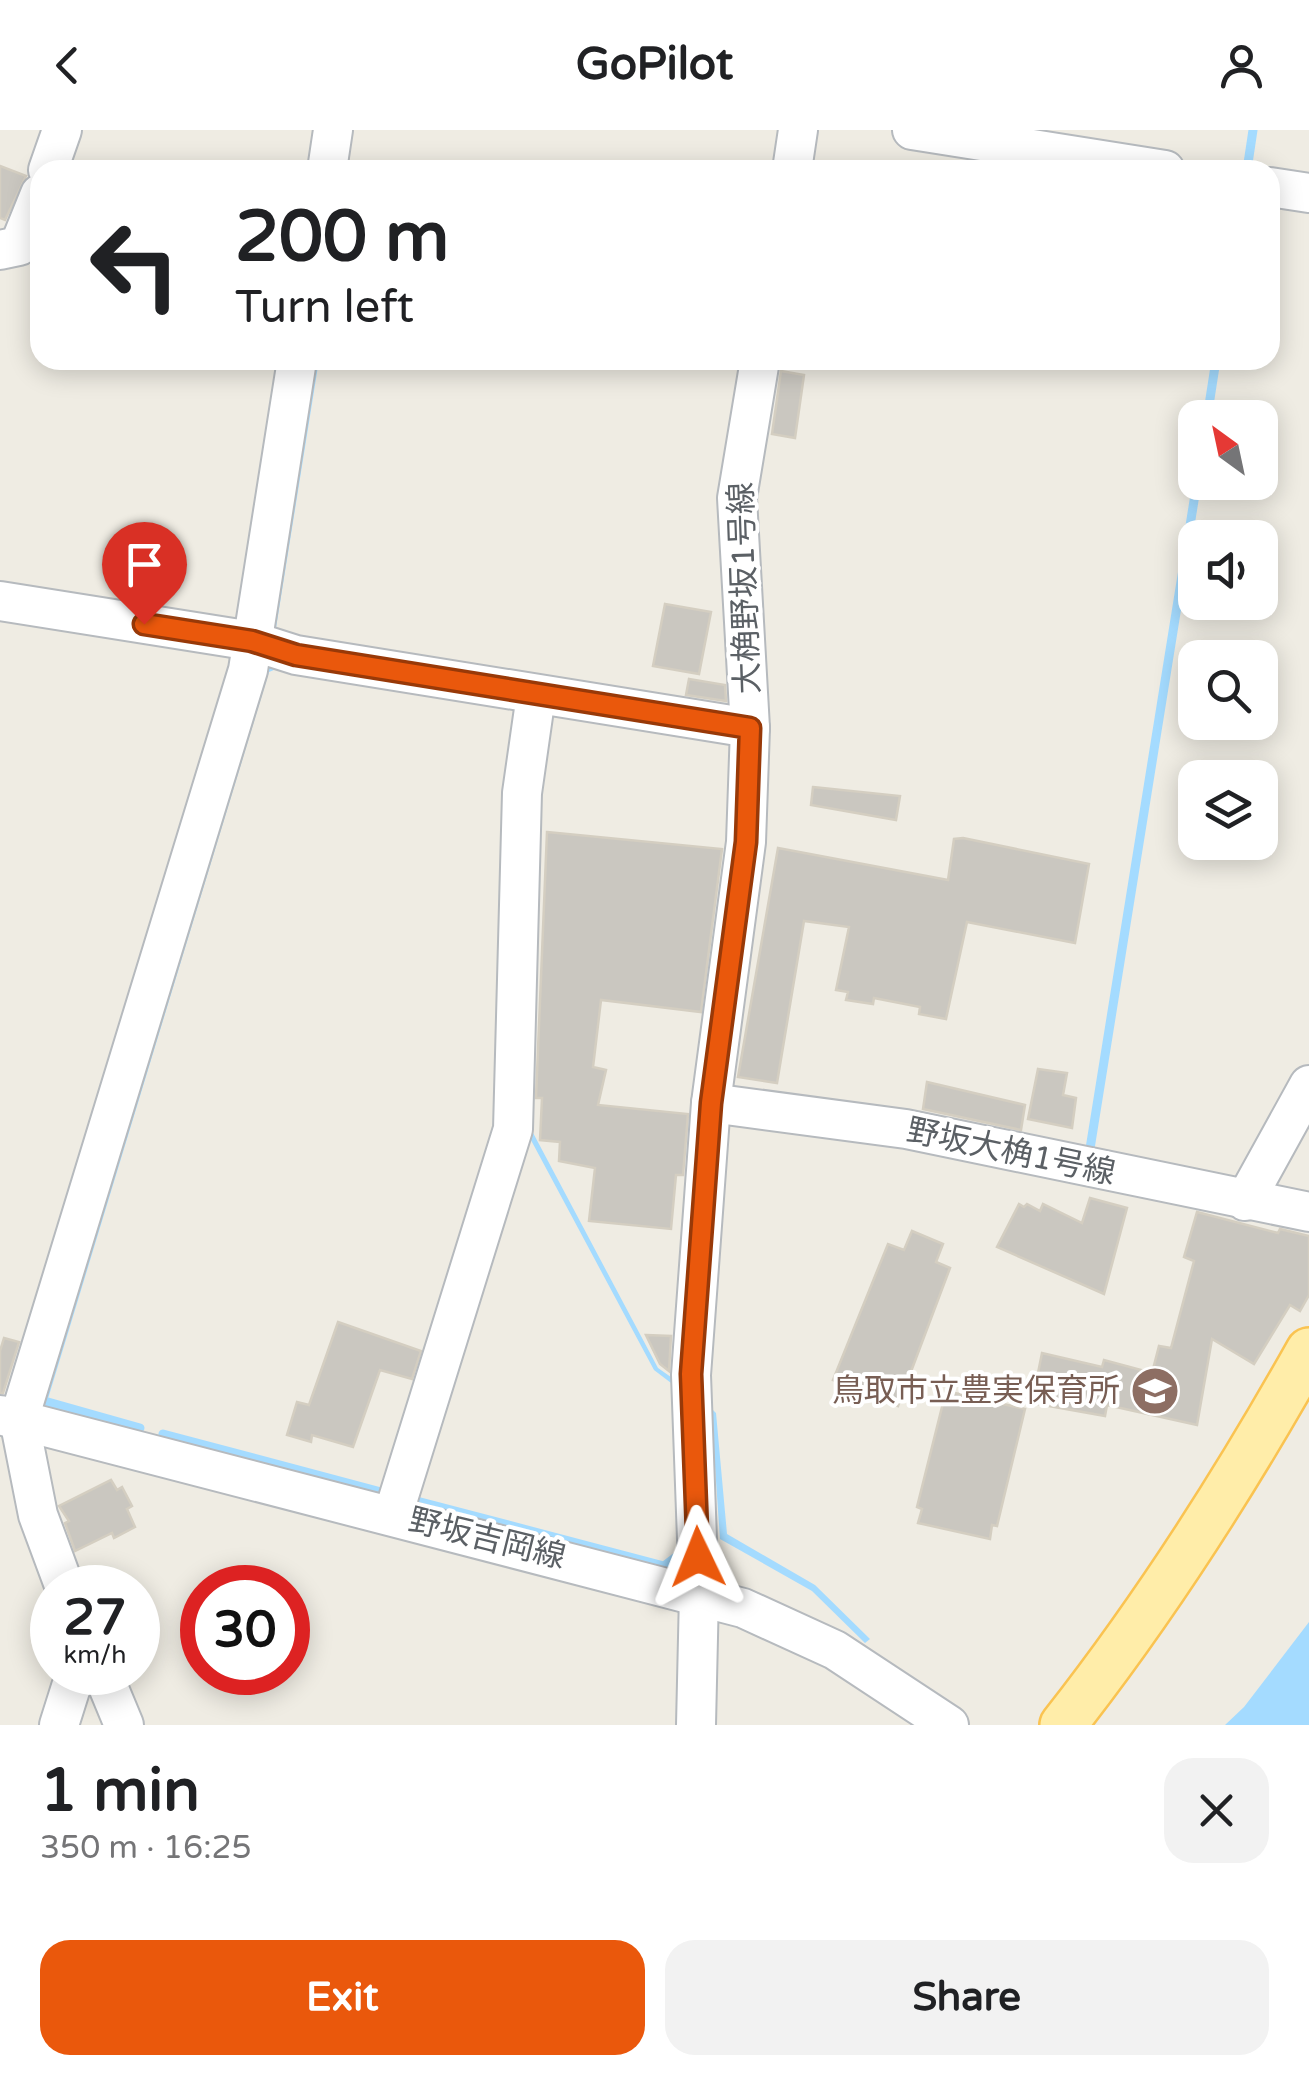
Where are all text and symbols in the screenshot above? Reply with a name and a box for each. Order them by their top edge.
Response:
icon: back [40,38,95,93]
text: GoPilot [576,38,733,92]
icon: person [1214,38,1269,93]
text: 200 m [235,196,449,280]
icon: left [70,200,200,330]
text: Turn left [235,281,414,335]
north arrow [1178,400,1278,500]
map controls [1178,400,1278,860]
street label: 大桷野坂1号線 [722,481,768,695]
button: sound [1178,520,1278,620]
pin [102,522,187,625]
icon: arrive [117,537,172,592]
button: search [1178,640,1278,740]
button: layers [1178,760,1278,860]
street label: 野坂大桷1号線 [903,1111,1119,1193]
school or university icon: 鳥取市立豊実保育所 [1129,1365,1181,1417]
place label: 鳥取市立豊実保育所 [832,1372,1120,1410]
street label: 野坂吉岡線 [405,1501,569,1577]
position arrow [646,1505,750,1609]
speed limit sign: 30 [180,1565,310,1695]
text: 27 [64,1588,126,1648]
text: km/h [64,1640,126,1670]
text: 1 min [40,1755,200,1827]
button: close [1164,1758,1269,1863]
text: 350 m · 16:25 [40,1829,252,1867]
button: Exit [40,1940,645,2055]
button: Share [665,1940,1269,2055]

